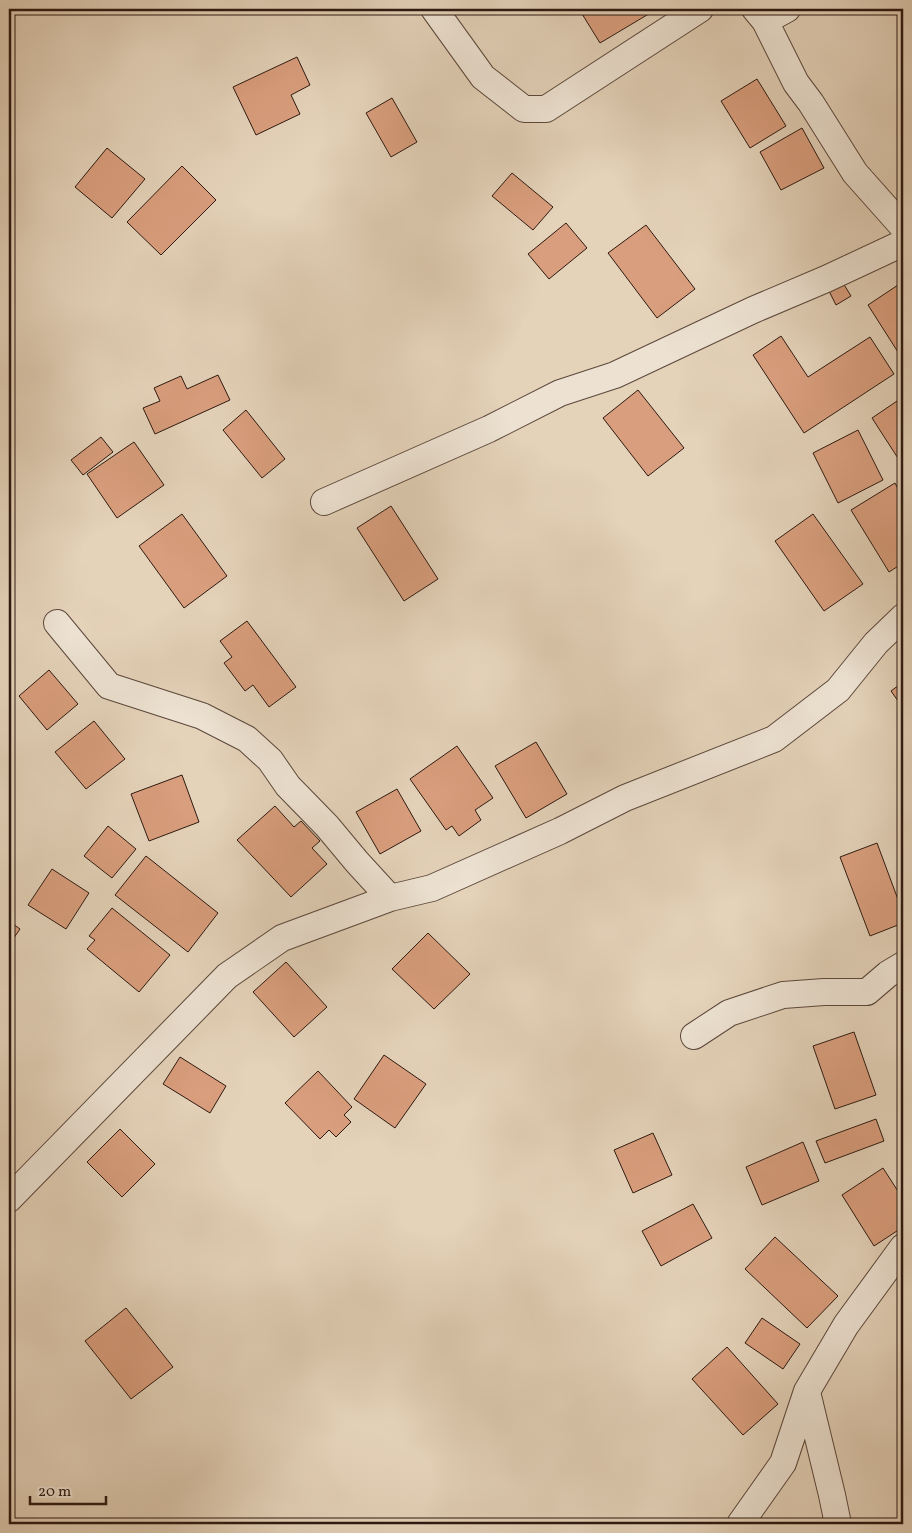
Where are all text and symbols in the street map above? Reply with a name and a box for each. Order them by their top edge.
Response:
scale bar [30,1473,106,1505]
text: 20 m [38,1482,71,1503]

